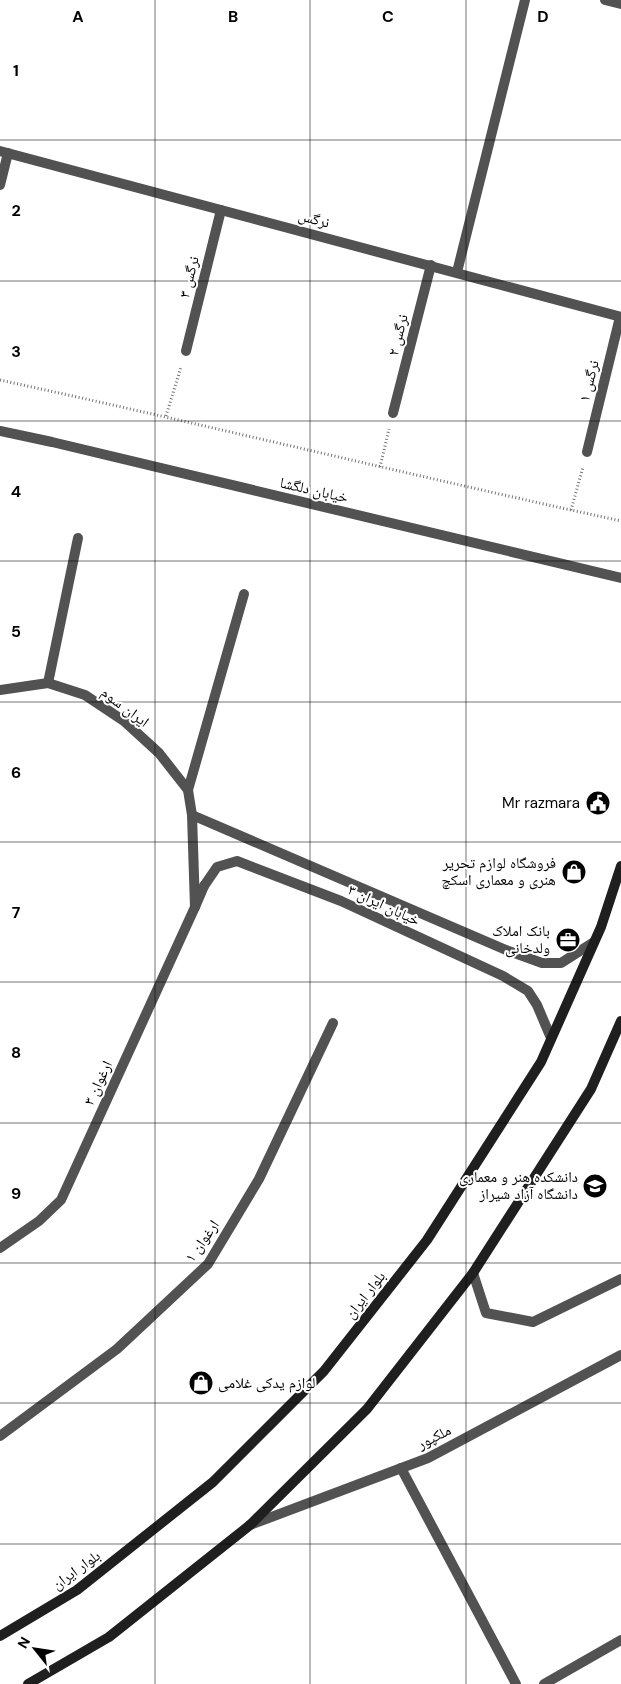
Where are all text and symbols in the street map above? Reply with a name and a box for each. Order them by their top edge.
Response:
text: A [72,6,84,27]
text: B [228,6,238,27]
text: C [382,6,394,27]
text: D [537,6,549,27]
text: 1 [13,60,19,81]
text: 2 [11,200,21,221]
street label: نرگس [296,205,332,233]
street label: نرگس ۳ [174,254,204,300]
street label: نرگس ۲ [383,312,413,358]
text: 3 [11,341,21,362]
street label: نرگس ۱ [574,358,604,404]
street label: خیابان دلگشا [278,472,351,508]
text: 4 [11,481,21,502]
text: 5 [11,621,21,642]
street label: ایران سوم [97,682,153,732]
text: 6 [11,762,21,783]
public building icon: Mr razmara [585,790,611,816]
place label: Mr razmara [502,793,580,813]
place label: فروشگاه لوازم تحریر هنری و معماری اسکچ [441,853,556,890]
shop icon: فروشگاه لوازم تحریر هنری و معماری اسکچ [561,859,587,885]
street label: خیابان ایران ۳ [345,880,424,931]
text: 7 [12,902,21,923]
place label: بانک املاک ولدخانی [492,921,550,958]
office icon: بانک املاک ولدخانی [555,927,581,953]
text: 8 [11,1042,21,1063]
street label: ارغوان ۳ [79,1057,117,1109]
place label: دانشکده هنر و معماری دانشگاه آزاد شیراز [459,1167,578,1204]
school or university icon: دانشکده هنر و معماری دانشگاه آزاد شیراز [582,1173,608,1199]
text: 9 [11,1183,21,1204]
street label: ارغوان ۱ [180,1216,224,1266]
street label: بلوار ایران [340,1267,390,1323]
shop icon: لوازم یدکی غلامی [188,1370,214,1396]
place label: لوازم یدکی غلامی [218,1373,316,1393]
street label: ملکپور [413,1420,455,1454]
street label: بلوار ایران [48,1546,104,1594]
north arrow [10,1624,60,1674]
text: N [13,1634,34,1651]

